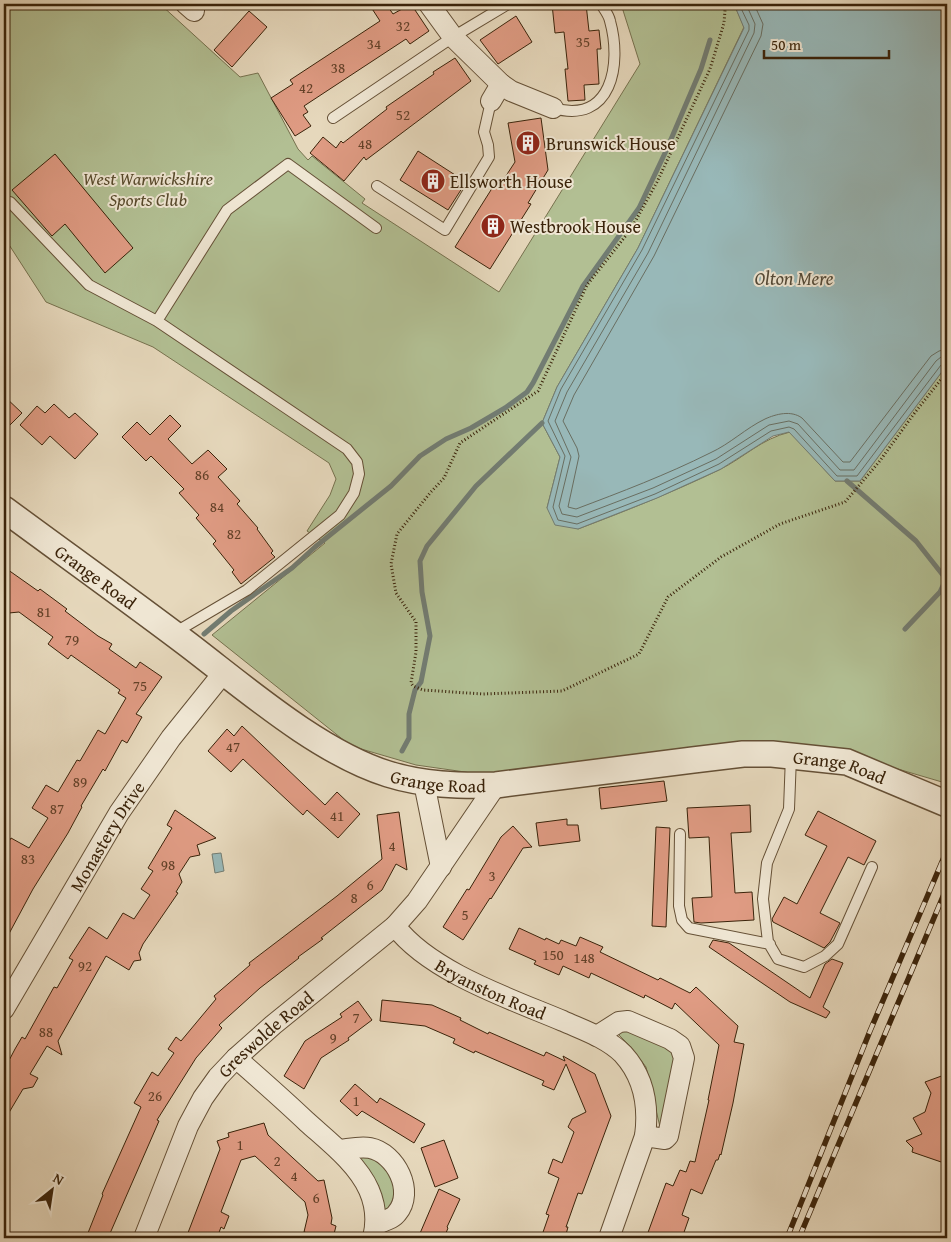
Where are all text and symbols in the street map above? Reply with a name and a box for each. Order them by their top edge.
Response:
house number: 32 [396,15,410,36]
scale bar [764,28,888,60]
house number: 35 [576,31,590,52]
house number: 34 [367,33,381,54]
text: 50 m [771,34,802,55]
house number: 38 [331,57,345,78]
house number: 42 [299,77,313,98]
house number: 52 [396,104,410,125]
building icon: Brunswick House [515,130,541,156]
place label: Brunswick House [546,130,676,157]
house number: 48 [358,133,372,154]
park label: West Warwickshire Sports Club [83,165,213,213]
building icon: Ellsworth House [420,168,446,194]
place label: Ellsworth House [450,168,572,195]
building icon: Westbrook House [480,213,506,239]
place label: Westbrook House [510,213,641,240]
water label: Olton Mere [754,264,834,292]
house number: 86 [195,464,209,485]
house number: 84 [210,496,224,517]
house number: 82 [227,523,241,544]
street label: Grange Road [50,537,143,616]
house number: 81 [37,601,51,622]
house number: 79 [65,629,79,650]
house number: 75 [133,675,147,696]
house number: 47 [226,736,240,757]
street label: Grange Road [792,743,891,791]
street label: Grange Road [388,762,486,799]
house number: 89 [73,771,87,792]
street label: Monastery Drive [62,775,151,897]
house number: 87 [50,798,64,819]
house number: 41 [330,805,344,826]
house number: 4 [388,835,396,856]
house number: 83 [21,848,35,869]
house number: 98 [161,854,175,875]
house number: 3 [488,865,496,886]
house number: 6 [366,874,374,895]
house number: 8 [350,887,358,908]
house number: 5 [461,904,469,925]
house number: 150 [542,944,564,965]
house number: 148 [573,947,595,968]
street label: Bryanston Road [430,951,551,1026]
house number: 92 [78,955,92,976]
street label: Greswolde Road [211,984,319,1083]
house number: 7 [352,1007,360,1028]
house number: 88 [39,1021,53,1042]
house number: 9 [329,1027,337,1048]
house number: 26 [148,1085,162,1106]
house number: 1 [352,1090,360,1111]
house number: 1 [236,1134,244,1155]
house number: 2 [273,1150,281,1171]
north arrow [28,1164,78,1214]
house number: 4 [290,1165,298,1186]
text: N [49,1168,68,1190]
house number: 6 [312,1187,320,1208]

